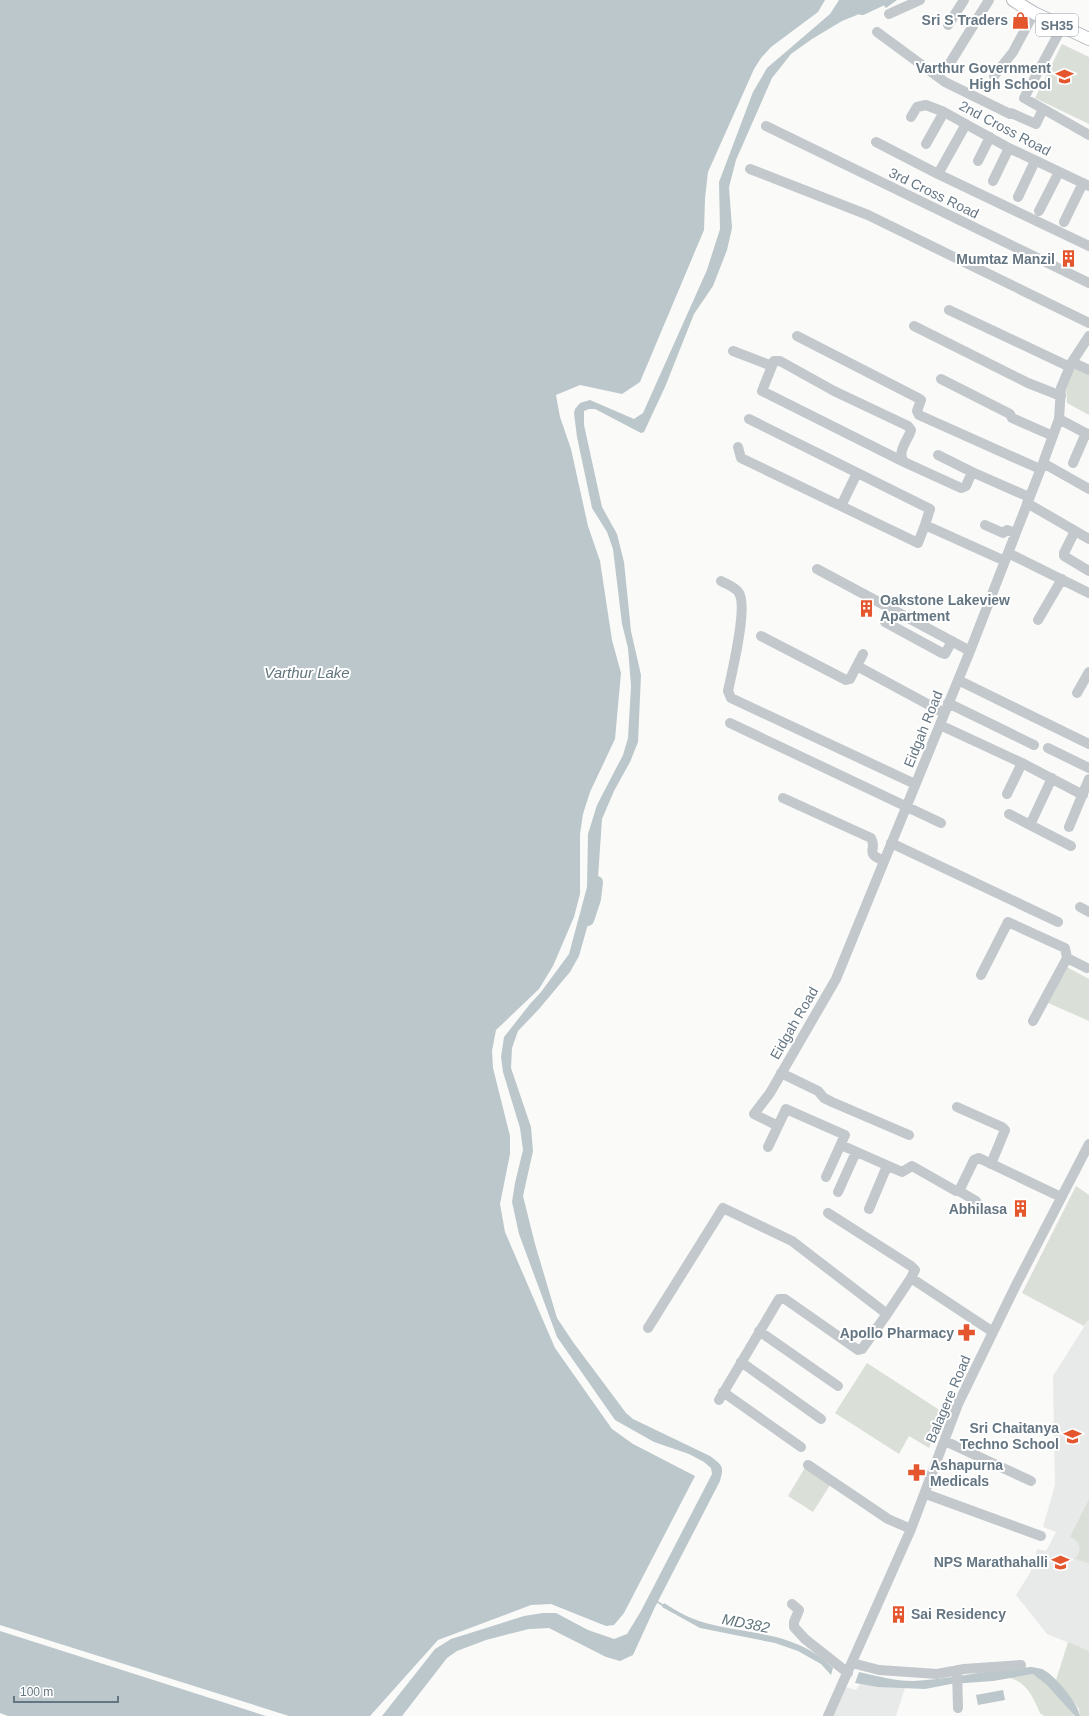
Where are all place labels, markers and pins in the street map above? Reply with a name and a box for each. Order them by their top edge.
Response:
shop icon: Sri S Traders [1011,10,1031,30]
place label: Sri S Traders [922,12,1008,28]
place label: Varthur Government High School [916,60,1051,92]
school or university icon: Varthur Government High School [1054,66,1074,86]
building icon: Mumtaz Manzil [1058,249,1078,269]
place label: Mumtaz Manzil [956,251,1055,267]
place label: Oakstone Lakeview Apartment [880,592,1010,624]
building icon: Oakstone Lakeview Apartment [857,598,877,618]
building icon: Abhilasa [1010,1199,1030,1219]
place label: Abhilasa [949,1201,1007,1217]
pharmacy icon: Apollo Pharmacy [957,1323,977,1343]
place label: Apollo Pharmacy [840,1325,954,1341]
place label: Sri Chaitanya Techno School [960,1420,1059,1452]
school or university icon: Sri Chaitanya Techno School [1062,1426,1082,1446]
place label: Ashapurna Medicals [930,1457,1003,1489]
pharmacy icon: Ashapurna Medicals [907,1463,927,1483]
school or university icon: NPS Marathahalli [1051,1552,1071,1572]
place label: NPS Marathahalli [934,1554,1048,1570]
building icon: Sai Residency [888,1604,908,1624]
place label: Sai Residency [911,1606,1006,1622]

